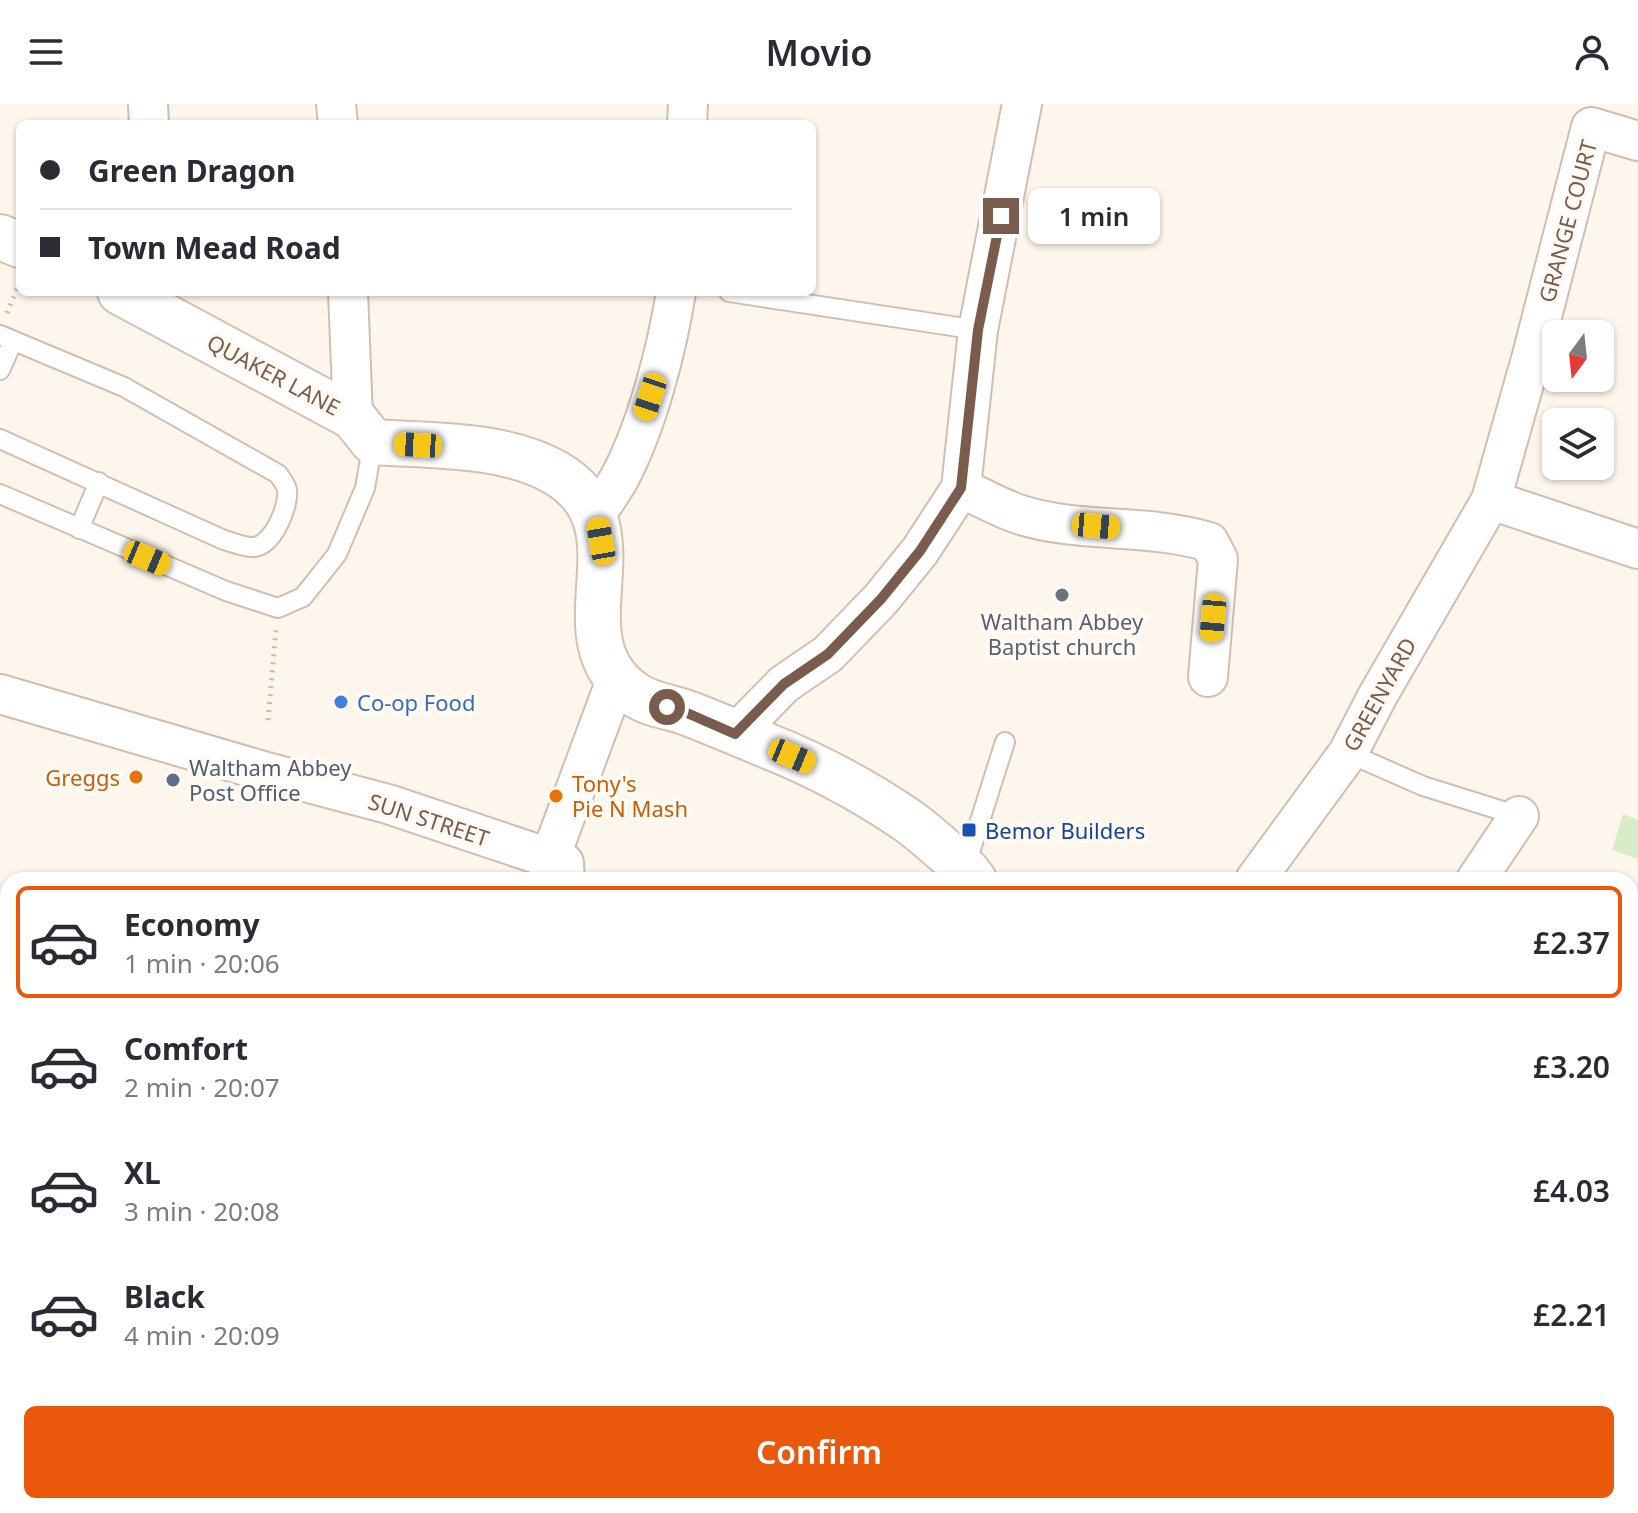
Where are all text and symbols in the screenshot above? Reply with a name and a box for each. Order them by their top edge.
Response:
text: Movio [765,28,873,77]
icon: menu [24,30,68,74]
icon: person [1570,30,1614,74]
street label: GRANGE COURT [1531,136,1603,306]
text: Green Dragon [88,150,296,191]
callout: 1 min [1029,188,1161,244]
route end [983,198,1019,234]
text: 1 min [1059,198,1129,234]
text: Town Mead Road [88,227,341,268]
north arrow [1542,320,1614,392]
map controls [1542,320,1614,480]
street label: QUAKER LANE [202,326,346,422]
car [631,370,669,424]
button: layers [1542,408,1614,480]
car [393,432,443,458]
car [1071,512,1121,540]
car [585,515,617,567]
car [120,538,174,578]
marker: Waltham Abbey Baptist church [1053,586,1071,604]
car [1199,593,1227,643]
place label: Waltham Abbey Baptist church [981,606,1144,661]
street label: GREENYARD [1335,632,1423,756]
place label: Co-op Food [357,687,475,717]
route start [649,689,685,725]
marker: Co-op Food [332,693,350,711]
car [765,736,819,776]
place label: Waltham Abbey Post Office [189,752,352,807]
place label: Greggs [45,762,120,792]
marker: Greggs [127,768,145,786]
place label: Tony's Pie N Mash [572,768,688,823]
marker: Waltham Abbey Post Office [164,771,182,789]
street label: SUN STREET [365,785,493,853]
marker: Tony's Pie N Mash [547,787,565,805]
place label: Bemor Builders [985,815,1145,845]
marker: Bemor Builders [960,821,978,839]
text: Economy [124,904,260,945]
icon: car [28,906,100,978]
text: £2.37 [1533,922,1610,963]
text: 1 min · 20:06 [124,945,280,981]
text: Comfort [124,1028,248,1069]
icon: car [28,1030,100,1102]
text: £3.20 [1533,1046,1610,1087]
text: 2 min · 20:07 [124,1069,280,1105]
text: XL [124,1152,161,1193]
icon: car [28,1154,100,1226]
text: £4.03 [1533,1170,1610,1211]
text: 3 min · 20:08 [124,1193,280,1229]
text: Black [124,1276,205,1317]
icon: car [28,1278,100,1350]
text: £2.21 [1533,1294,1610,1335]
text: 4 min · 20:09 [124,1317,280,1353]
button: Confirm [24,1406,1614,1498]

